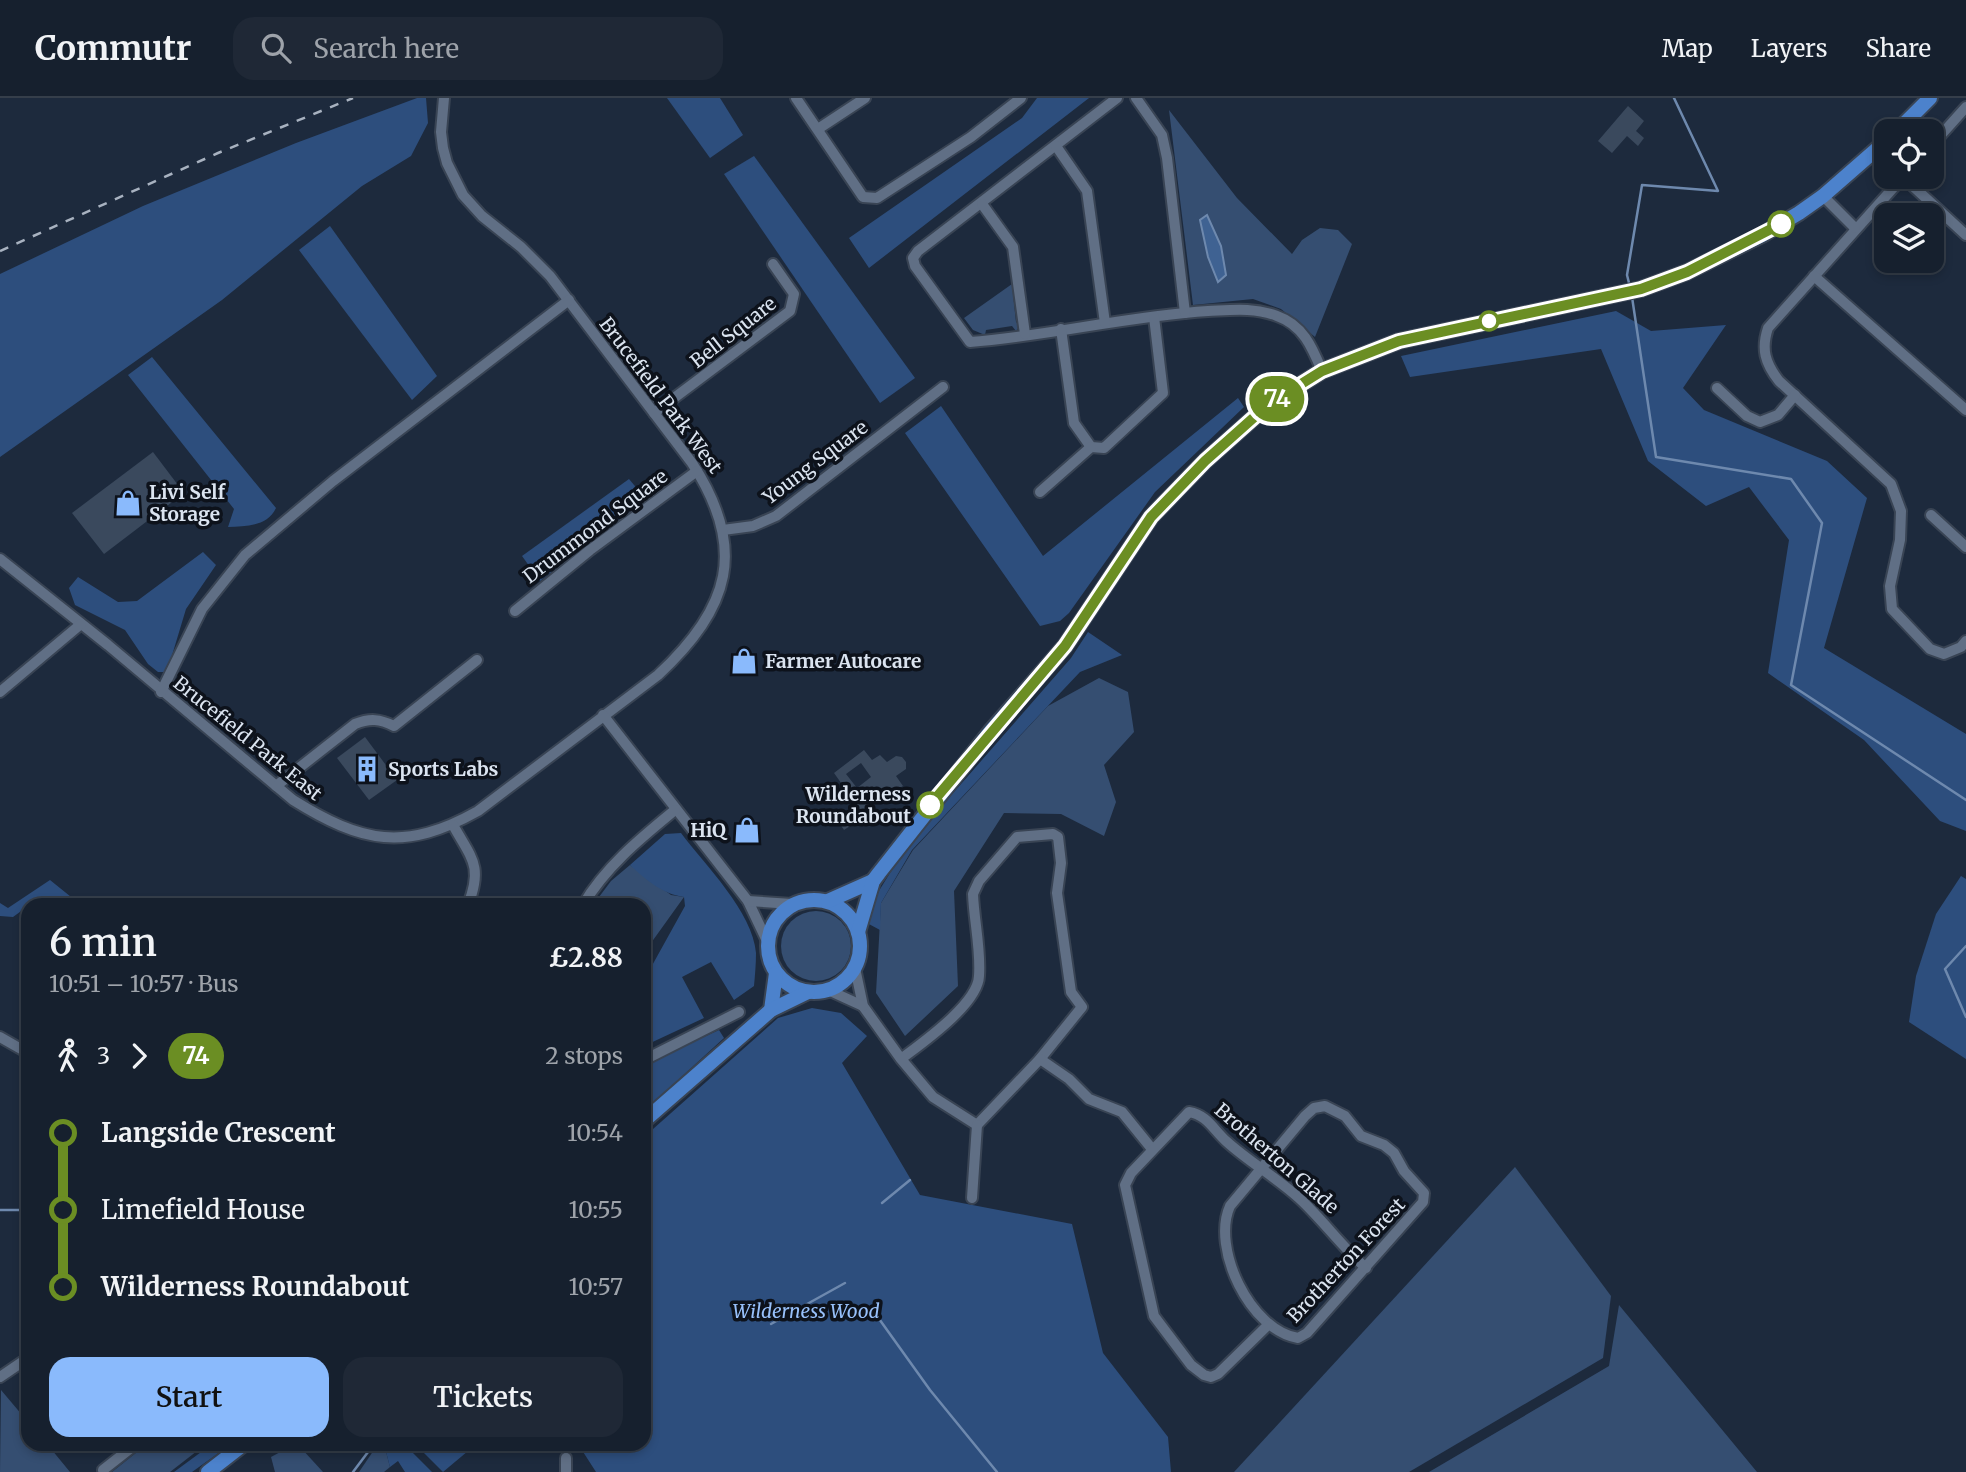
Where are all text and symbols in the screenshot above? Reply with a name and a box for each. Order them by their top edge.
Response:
search box [233,17,723,80]
text: Commutr [35,28,191,69]
icon: search [257,29,295,67]
text: Search here [313,32,459,65]
text: Map [1662,33,1713,64]
text: Layers [1751,33,1827,64]
text: Share [1865,33,1931,64]
map controls [1874,119,1944,273]
button: locate [1874,119,1944,189]
button: layers [1874,203,1944,273]
unlabelled marker [1768,211,1794,237]
street label: Bell Square [685,291,781,373]
unlabelled marker [1479,311,1499,331]
street label: Brucefield Park West [594,312,728,478]
line badge: 74 [1246,376,1308,422]
text: 74 [1263,383,1291,414]
street label: Young Square [757,415,872,510]
street label: Drummond Square [518,464,672,588]
place label: Livi Self Storage [149,480,226,526]
shop icon: Livi Self Storage [113,488,143,518]
shop icon: Farmer Autocare [729,646,759,676]
place label: Farmer Autocare [765,649,921,673]
street label: Brucefield Park East [169,671,328,806]
building icon: Sports Labs [352,754,382,784]
place label: Sports Labs [388,757,499,781]
place label: Wilderness Roundabout [796,782,911,828]
marker: Wilderness Roundabout [917,792,943,818]
shop icon: HiQ [732,815,762,845]
place label: HiQ [690,818,728,842]
text: 6 min [49,919,157,966]
text: £2.88 [549,941,623,974]
text: 10:51 – 10:57 · Bus [49,969,239,998]
icon: walk [49,1037,87,1075]
icon: forward [120,1037,158,1075]
text: 74 [182,1040,210,1071]
text: 3 [97,1041,110,1070]
text: 2 stops [545,1041,623,1070]
street label: Brotherton Glade [1210,1098,1344,1219]
text: Langside Crescent [101,1116,336,1149]
text: 10:54 [567,1118,623,1147]
street label: Brotherton Forest [1282,1192,1410,1327]
text: Limefield House [101,1193,305,1226]
text: 10:55 [569,1195,623,1224]
text: Wilderness Roundabout [101,1270,409,1303]
text: 10:57 [569,1272,623,1301]
park label: Wilderness Wood [732,1299,880,1323]
button: Start [49,1357,329,1437]
button: Tickets [343,1357,623,1437]

